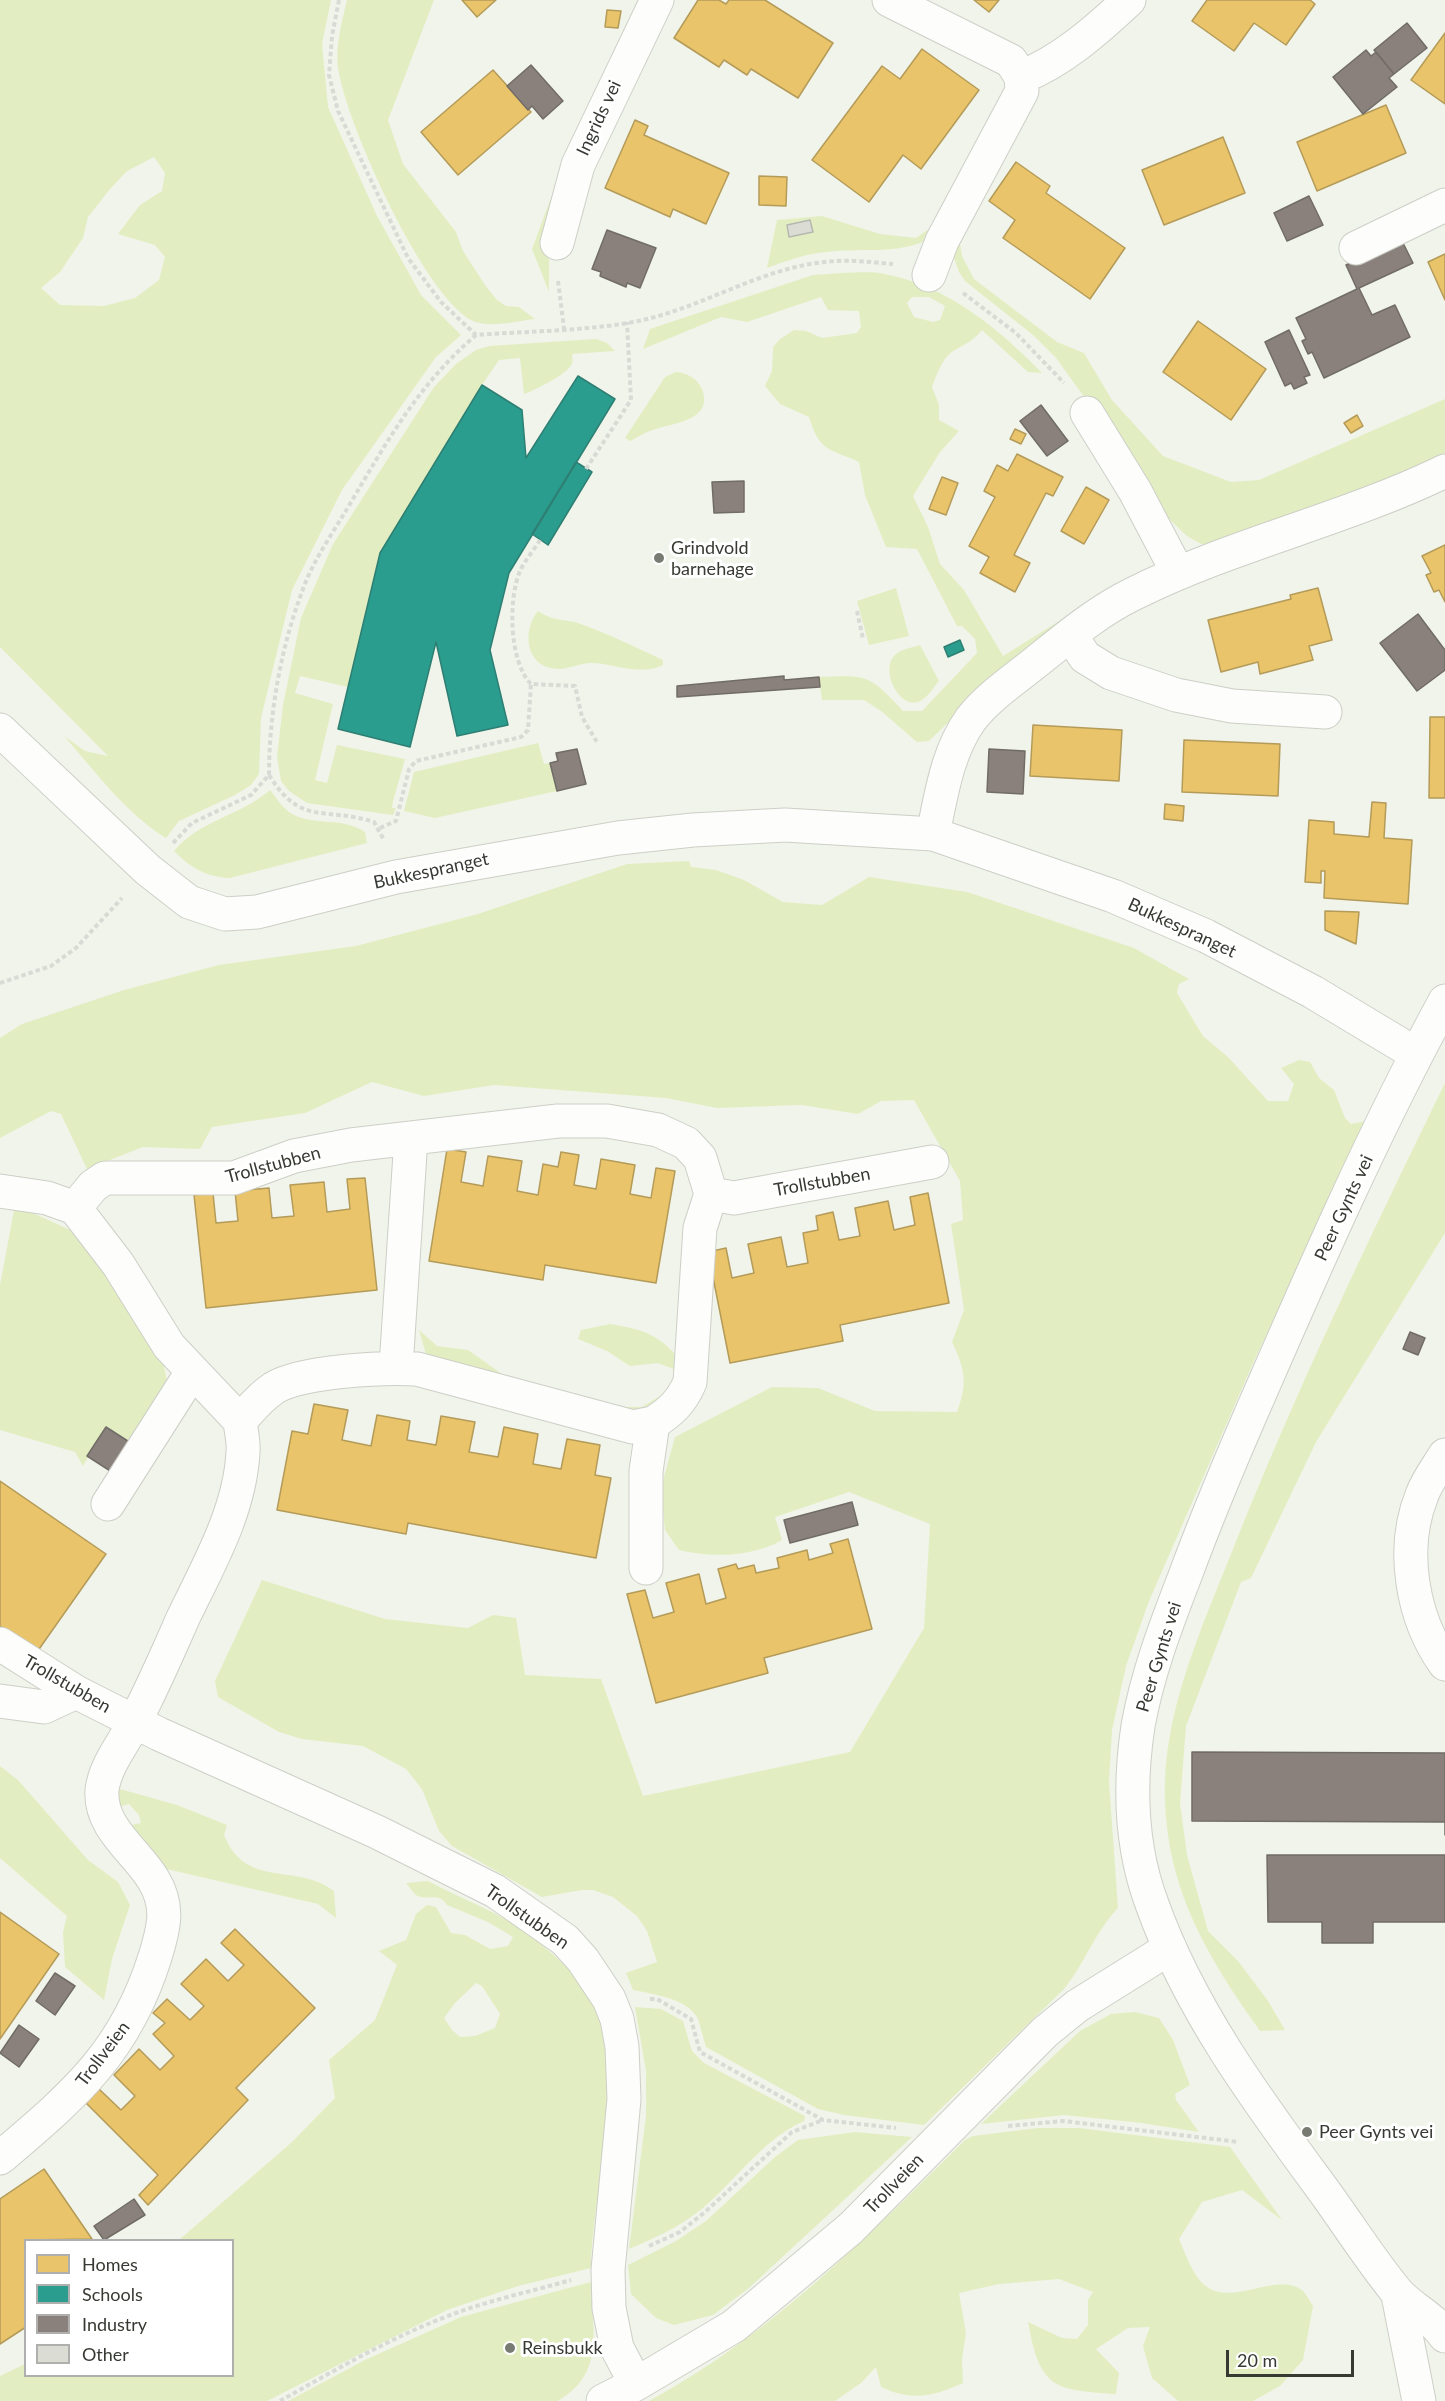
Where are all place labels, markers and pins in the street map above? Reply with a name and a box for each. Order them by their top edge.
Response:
place label: Grindvold barnehage [671,537,754,580]
marker: Grindvold barnehage [652,551,666,565]
place label: Peer Gynts vei [1319,2121,1433,2143]
marker: Peer Gynts vei [1300,2125,1314,2139]
place label: Reinsbukk [522,2337,603,2359]
marker: Reinsbukk [503,2341,517,2355]

